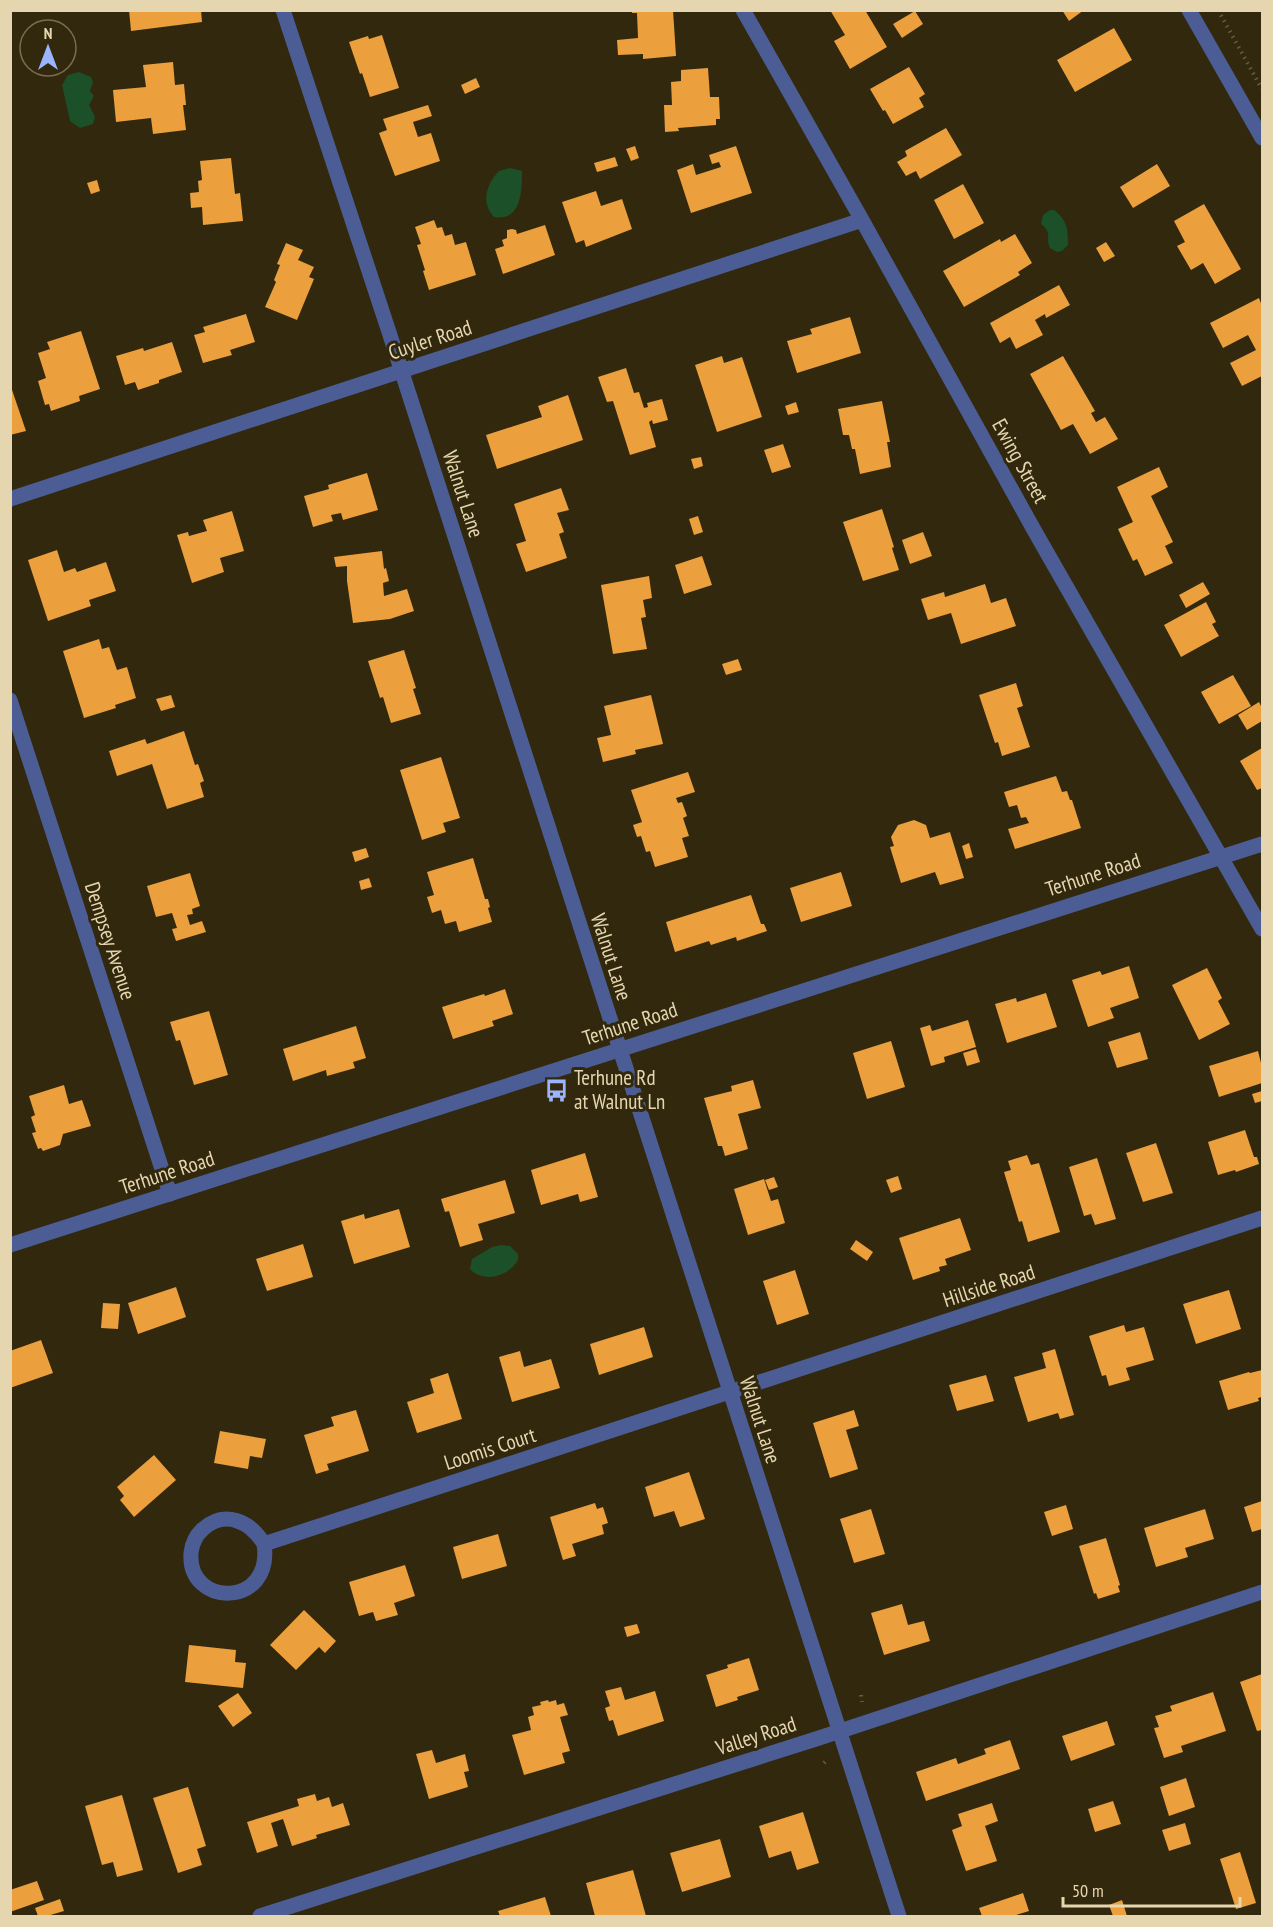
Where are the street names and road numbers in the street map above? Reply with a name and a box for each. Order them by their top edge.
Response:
street label: Cuyler Road [385,313,475,366]
street label: Ewing Street [986,414,1055,508]
street label: Walnut Lane [437,447,490,541]
street label: Terhune Road [1042,847,1144,903]
street label: Dempsey Avenue [79,879,142,1003]
street label: Walnut Lane [585,910,638,1004]
street label: Terhune Road [579,996,681,1052]
street label: Terhune Road [116,1145,218,1201]
street label: Hillside Road [939,1258,1038,1313]
street label: Walnut Lane [734,1373,787,1467]
street label: Loomis Court [441,1421,539,1476]
street label: Valley Road [711,1710,799,1761]

